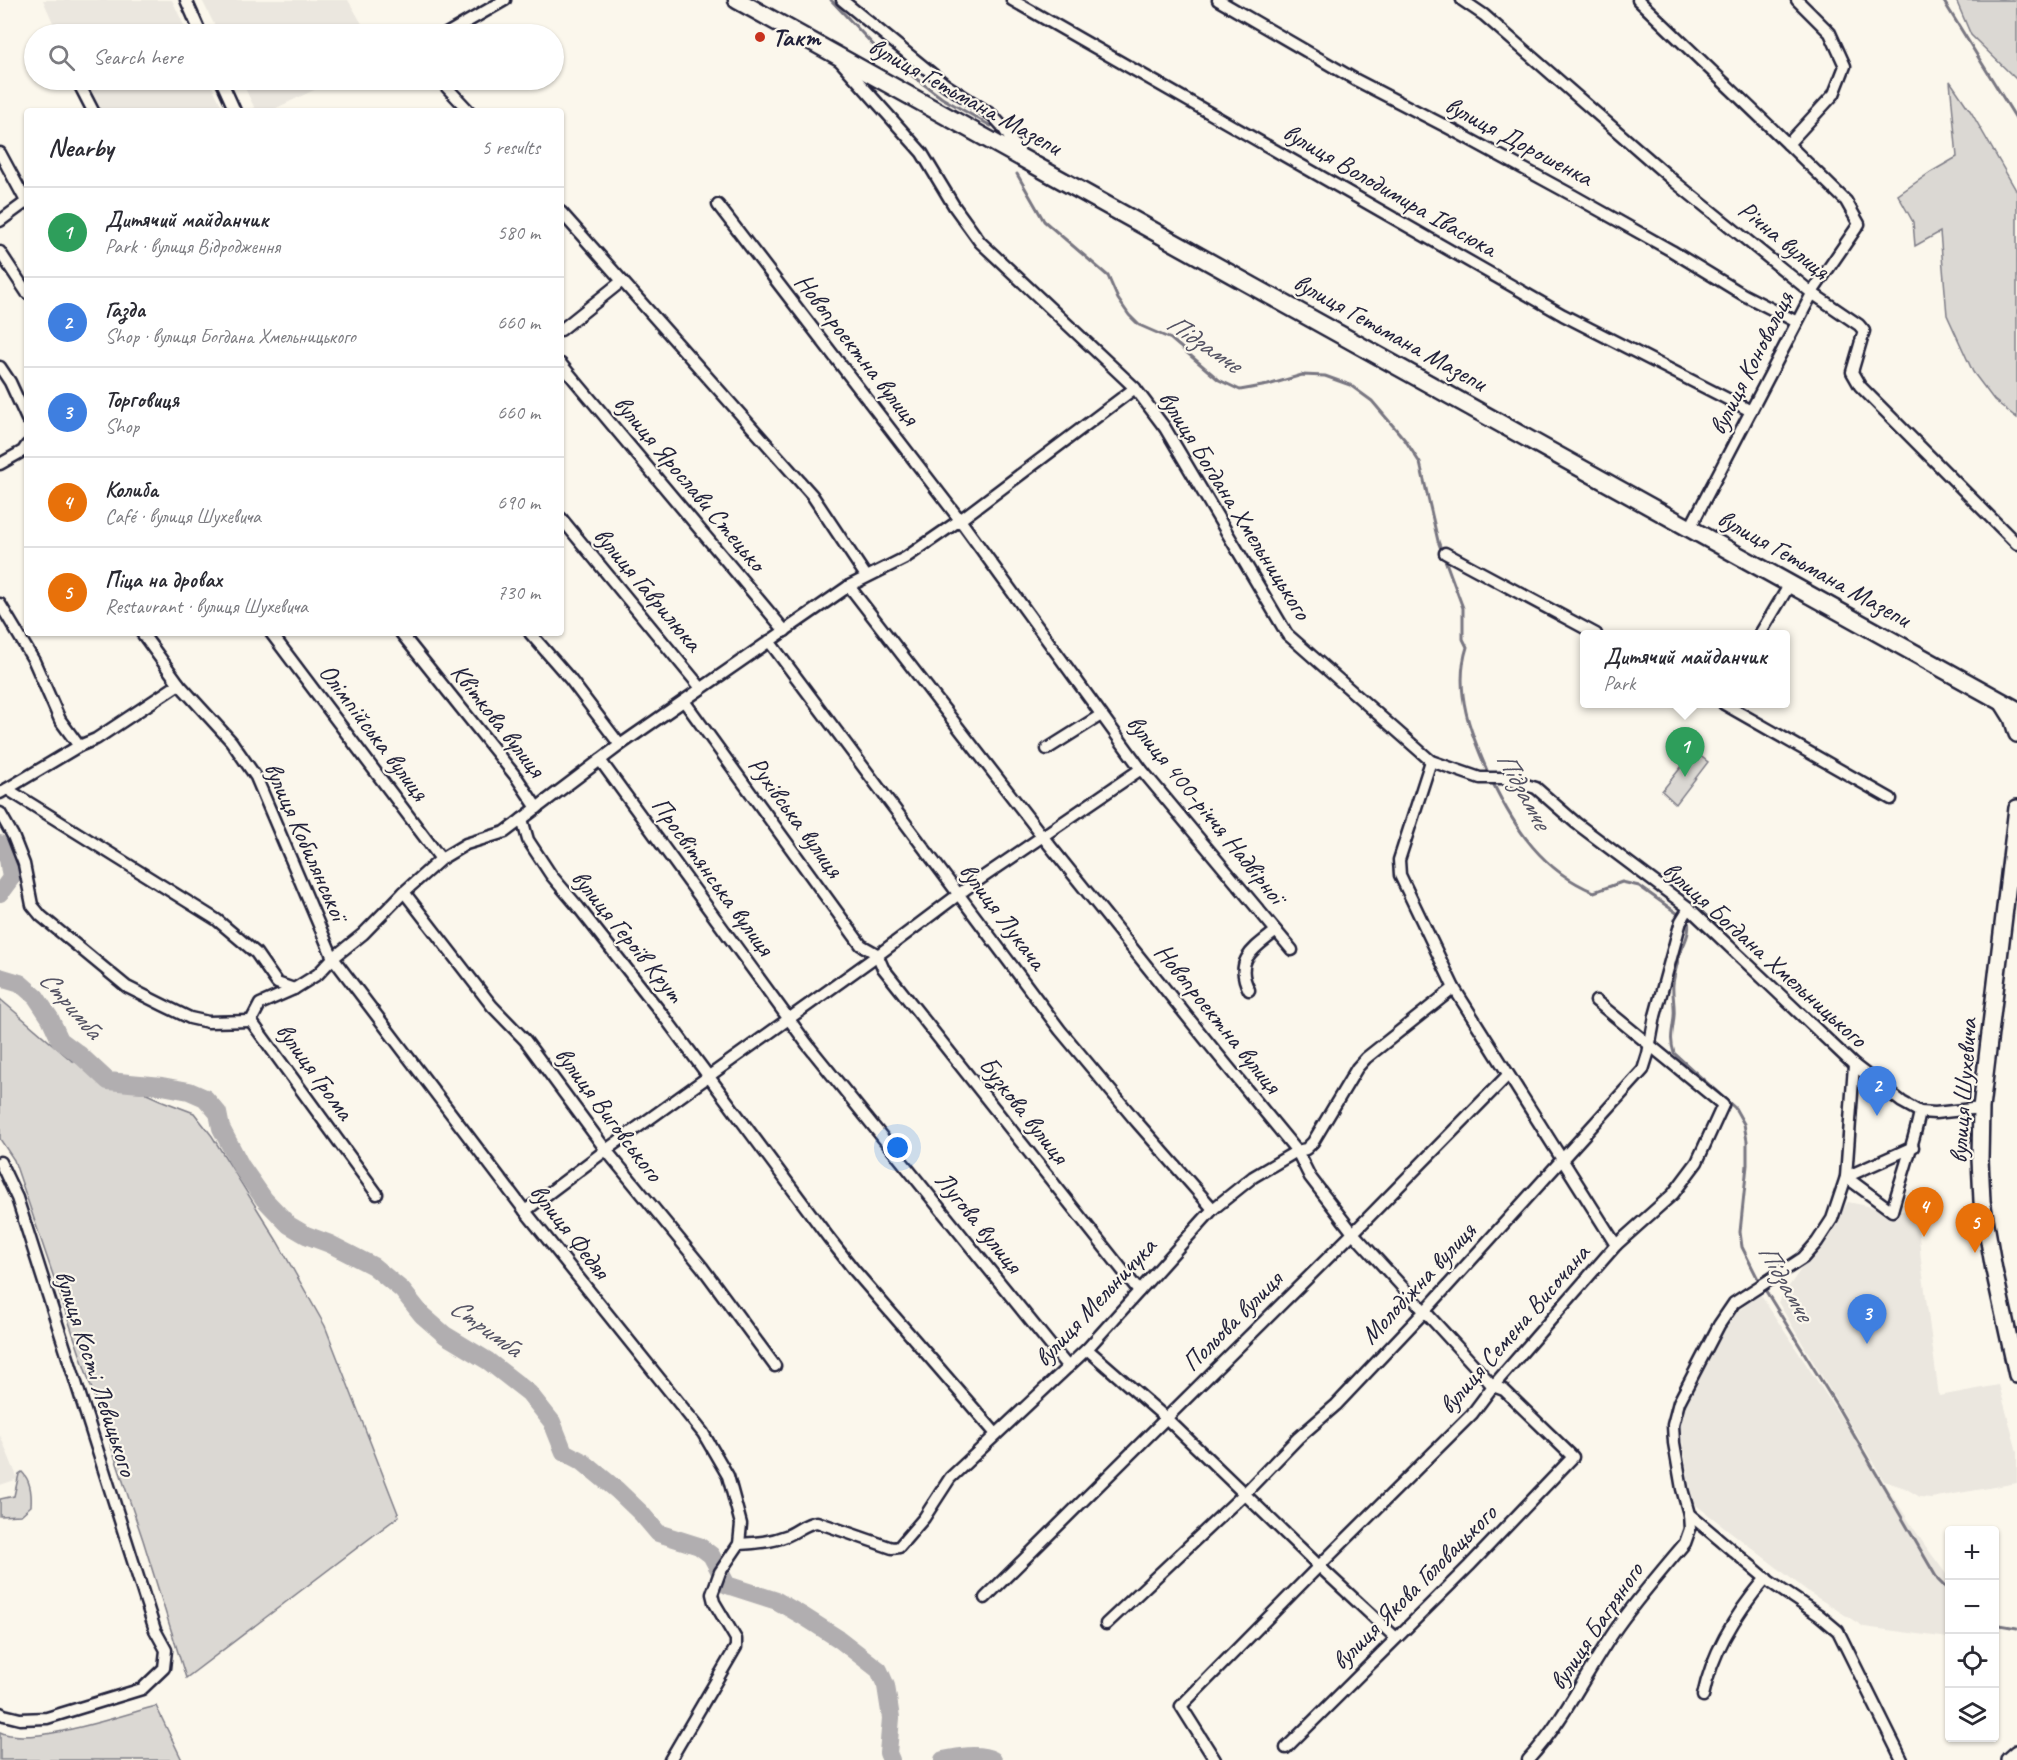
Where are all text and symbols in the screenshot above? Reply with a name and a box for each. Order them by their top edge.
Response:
place label: Такт [772,21,822,54]
search box [24,24,564,90]
street label: вулиця Гетьмана Мазепи [863,29,1070,164]
marker: Такт [753,30,767,44]
icon: search [45,41,78,74]
text: Search here [93,43,183,71]
street label: вулиця Дорошенка [1440,88,1600,194]
street label: вулиця Володимира Івасюка [1277,115,1505,266]
text: Nearby [48,131,113,164]
text: 5 results [481,135,540,160]
street label: Річна вулиця [1731,193,1838,288]
text: Дитячий майданчик [105,206,268,234]
text: 1 [63,220,72,245]
text: 580 m [497,220,540,245]
text: Park · вулиця Відродження [105,234,280,259]
street label: вулиця Гетьмана Мазепи [1288,265,1495,400]
street label: Новопроектна вулиця [787,266,928,433]
street label: вулиця Коновальця [1701,284,1802,440]
text: Газда [105,296,145,324]
water label: Підзамче [1160,306,1251,383]
text: 2 [63,310,72,335]
text: 660 m [497,310,540,335]
text: Shop · вулиця Богдана Хмельницького [105,324,356,349]
street label: вулиця Богдана Хмельницького [1151,384,1320,627]
text: Торговиця [105,386,179,414]
street label: вулиця Ярослави Стецько [607,388,775,580]
text: 3 [63,400,72,425]
text: 660 m [497,400,540,425]
text: Shop [105,414,139,439]
text: Колиба [105,476,158,504]
text: 4 [63,490,72,515]
text: 690 m [497,490,540,515]
street label: вулиця Гетьмана Мазепи [1712,501,1919,636]
text: Café · вулиця Шухевича [105,504,261,529]
street label: вулиця Гаврилюка [586,520,711,659]
text: Піца на дровах [105,566,222,594]
text: 5 [63,580,72,605]
text: 730 m [497,580,540,605]
text: Restaurant · вулиця Шухевича [105,594,308,619]
popup [1580,630,1790,708]
text: Дитячий майданчик [1604,643,1766,671]
street label: Олімпійська вулиця [311,657,437,809]
street label: Квіткова вулиця [443,657,554,785]
text: Park [1604,671,1635,696]
street label: вулиця 400-річчя Надвірної [1119,707,1296,915]
pin: 1 [1666,728,1704,777]
water label: Підзамче [1489,746,1561,838]
street label: Рухівська вулиця [741,750,852,885]
street label: вулиця Кобилянської [256,757,358,930]
street label: Просвітянська вулиця [644,790,783,963]
street label: вулиця Богдана Хмельницького [1656,853,1876,1056]
street label: вулиця Лукача [952,856,1056,978]
street label: вулиця Героїв Крут [564,863,693,1011]
street label: Новопроектна вулиця [1147,936,1290,1101]
water label: Стримба [32,963,112,1047]
street label: вулиця Грома [269,1016,362,1128]
street label: вулиця Шухевича [1941,1016,1985,1165]
street label: вулиця Виговського [547,1040,672,1190]
street label: Бузкова вулиця [971,1049,1078,1173]
pin: 2 [1858,1066,1896,1116]
your location [883,1133,912,1162]
street label: Лугова вулиця [928,1164,1031,1281]
street label: вулиця Федяя [522,1177,619,1287]
pin: 4 [1904,1188,1944,1237]
pin: 5 [1956,1204,1994,1253]
street label: Молодіжна вулиця [1353,1214,1484,1351]
street label: вулиця Мельничука [1027,1229,1164,1374]
street label: вулиця Семена Височана [1431,1236,1598,1421]
water label: Підзамче [1751,1238,1824,1330]
street label: Польова вулиця [1174,1262,1291,1379]
street label: вулиця Кості Левицького [47,1266,145,1482]
water label: Стримба [444,1290,530,1366]
pin: 3 [1848,1294,1886,1344]
street label: вулиця Якова Головацького [1324,1496,1505,1677]
map controls [1945,1526,1999,1742]
button: + [1945,1526,1999,1580]
street label: вулиця Багряного [1541,1554,1652,1696]
button: − [1945,1580,1999,1634]
button: locate [1945,1634,1999,1688]
button: layers [1945,1688,1999,1742]

